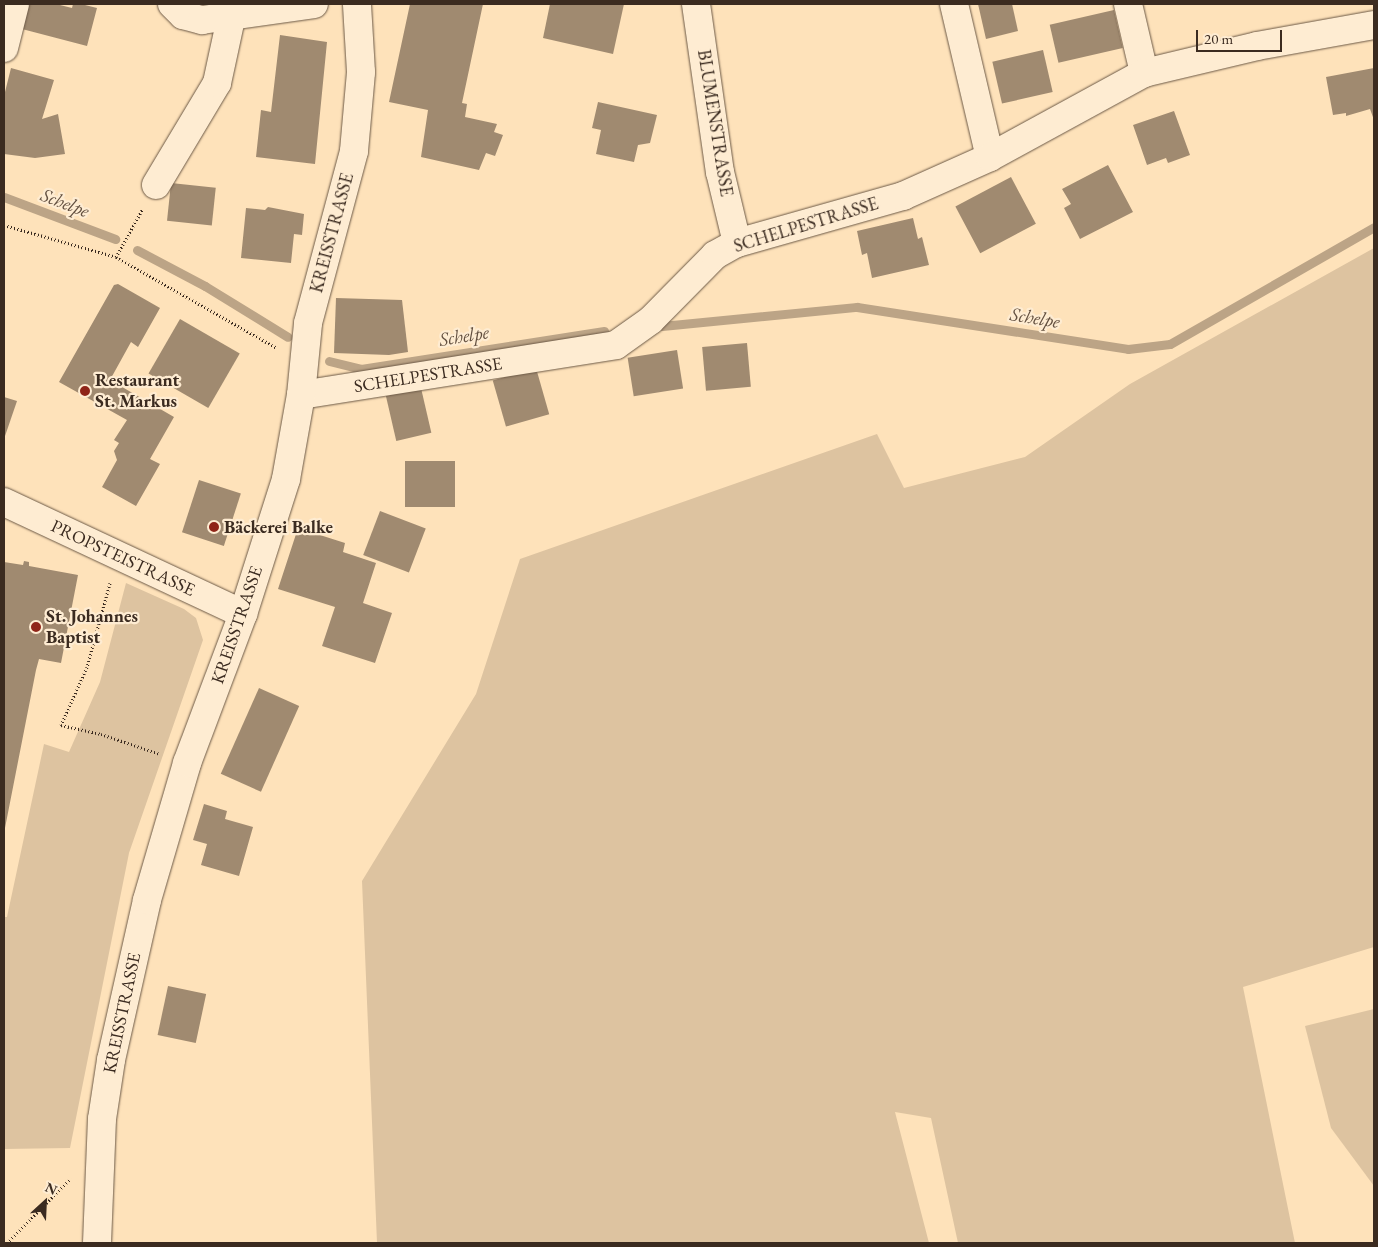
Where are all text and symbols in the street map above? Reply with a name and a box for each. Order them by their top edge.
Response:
scale bar [1198,20,1284,52]
text: 20 m [1204,29,1233,48]
street label: BLUMENSTRASSE [693,48,737,198]
street label: KREISSTRASSE [306,171,358,295]
water label: Schelpe [38,183,92,223]
street label: SCHELPESTRASSE [731,193,881,257]
water label: Schelpe [1009,303,1061,333]
water label: Schelpe [438,321,490,351]
street label: SCHELPESTRASSE [352,353,504,397]
place label: Restaurant St. Markus [95,370,179,412]
marker: Restaurant St. Markus [79,385,91,397]
street label: PROPSTEISTRASSE [48,515,198,601]
place label: Bäckerei Balke [224,516,333,538]
marker: Bäckerei Balke [208,521,220,533]
street label: KREISSTRASSE [207,563,267,687]
place label: St. Johannes Baptist [46,606,138,649]
marker: St. Johannes Baptist [30,621,42,633]
street label: KREISSTRASSE [99,951,145,1075]
north arrow [20,1177,70,1227]
text: N [42,1178,60,1199]

